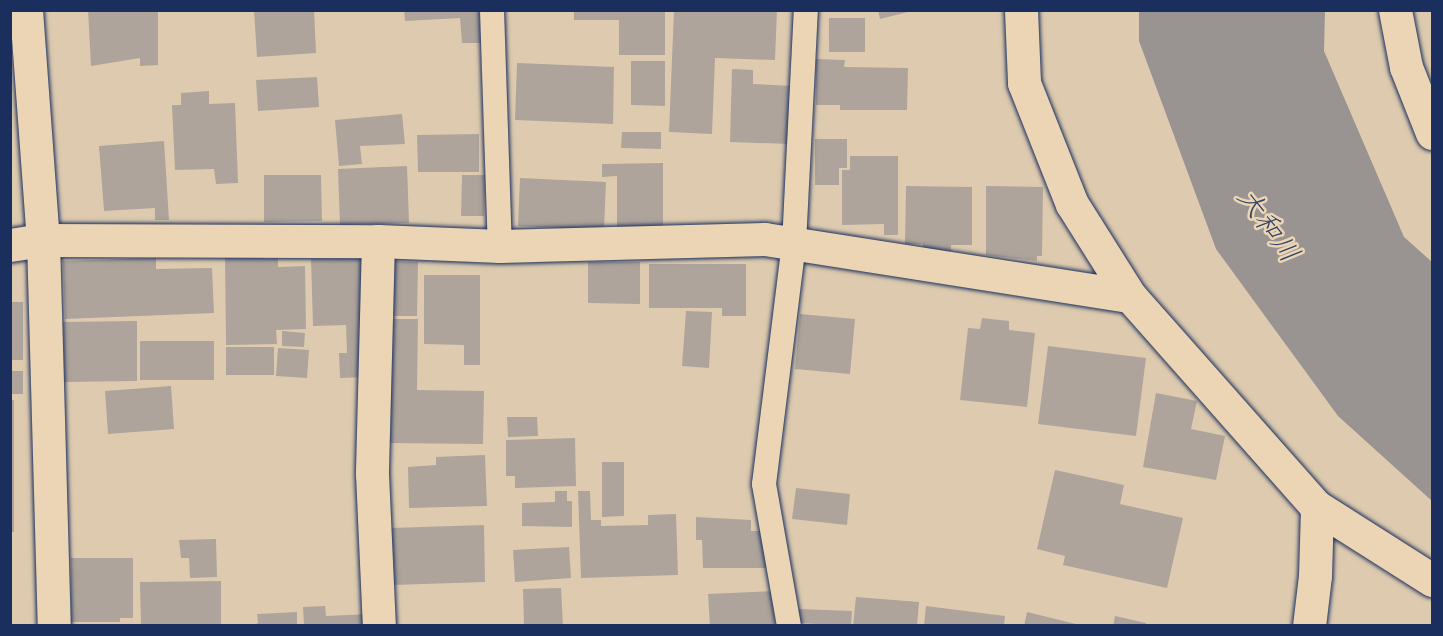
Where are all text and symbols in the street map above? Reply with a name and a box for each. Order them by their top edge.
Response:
water label: 大和川 [1228,183,1304,271]

